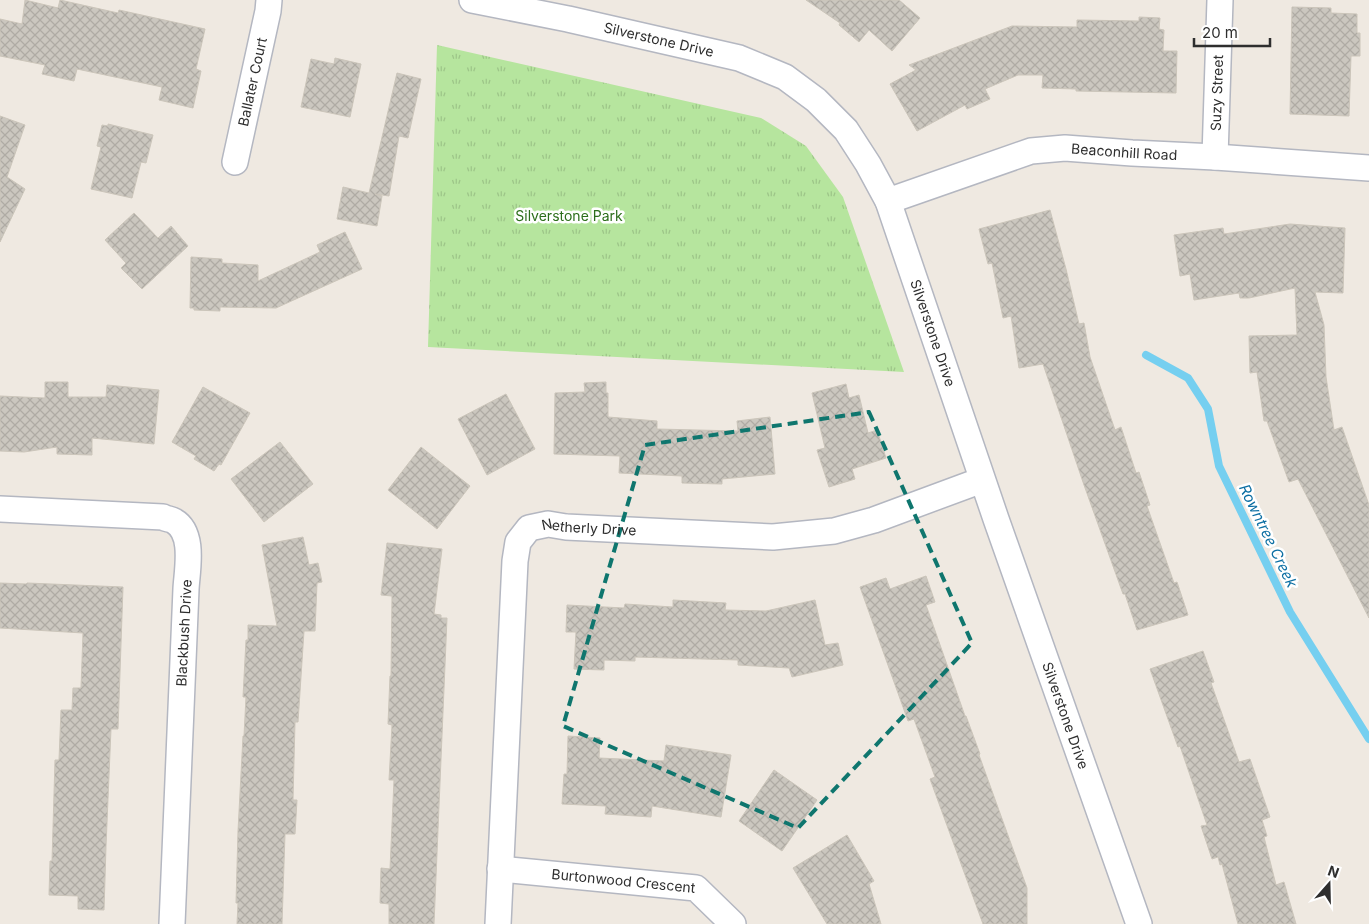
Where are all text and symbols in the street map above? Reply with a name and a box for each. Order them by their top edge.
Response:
scale bar [1194,15,1270,47]
street label: Silverstone Drive [602,18,716,60]
text: 20 m [1202,23,1238,42]
street label: Ballater Court [234,35,270,128]
street label: Suzy Street [1207,54,1226,131]
street label: Beaconhill Road [1071,139,1178,163]
park label: Silverstone Park [515,207,623,224]
street label: Silverstone Drive [907,277,959,389]
water label: Rowntree Creek [1235,481,1302,591]
street label: Netherly Drive [540,514,637,538]
street label: Blackbush Drive [172,579,195,687]
street label: Silverstone Drive [1039,660,1093,771]
north arrow [1304,859,1354,909]
text: N [1326,862,1342,881]
street label: Burtonwood Crescent [551,865,697,896]

